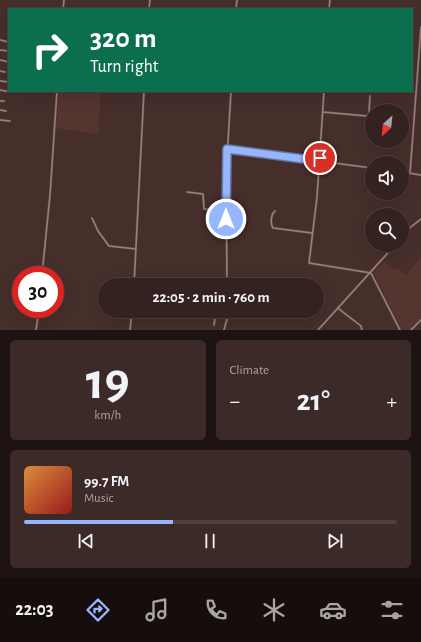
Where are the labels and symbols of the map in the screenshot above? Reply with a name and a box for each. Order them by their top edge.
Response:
north arrow [365,104,409,148]
pin [303,141,337,175]
position arrow [205,198,247,240]
speed limit sign: 30 [12,266,64,318]

